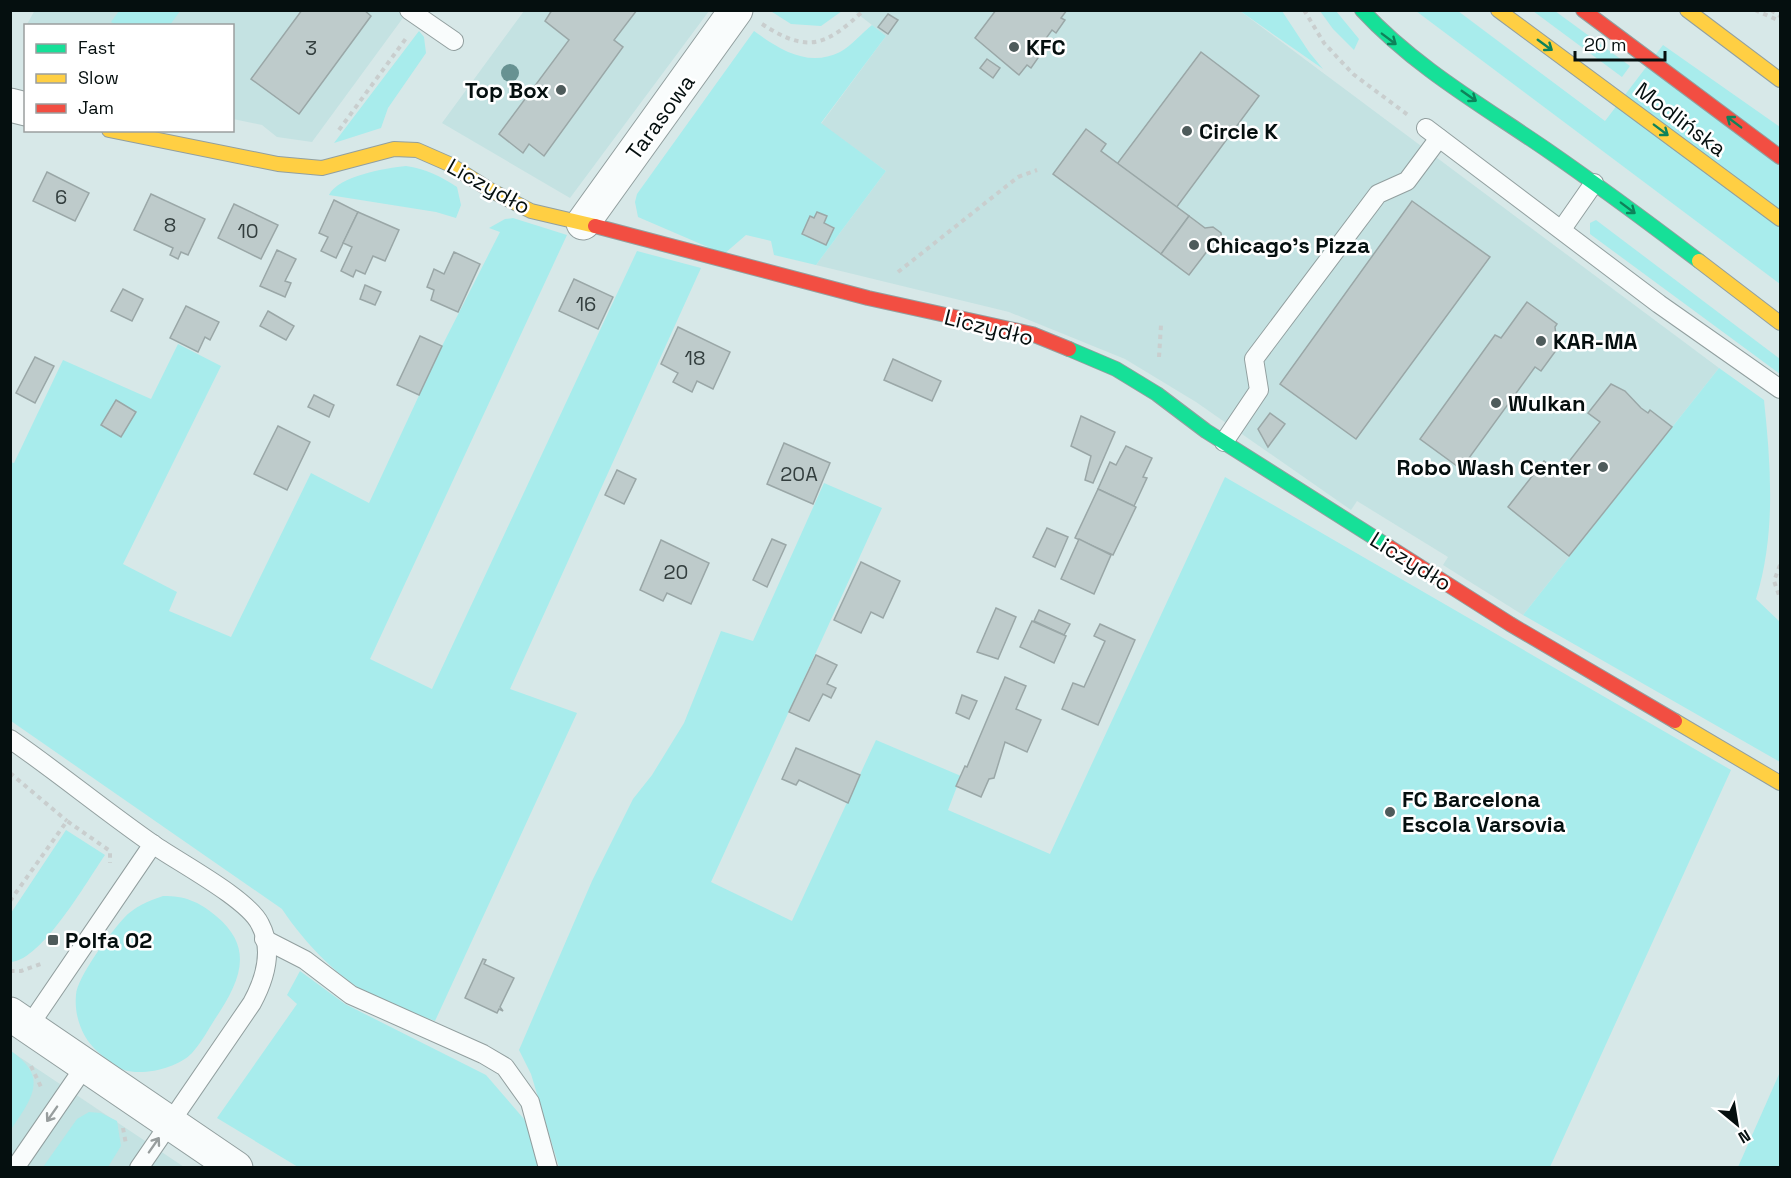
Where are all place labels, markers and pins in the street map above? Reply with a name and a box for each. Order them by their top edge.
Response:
place label: KFC [1026,33,1066,61]
marker: KFC [1007,40,1021,54]
place label: Top Box [465,76,549,104]
marker: Top Box [554,83,568,97]
place label: Circle K [1199,117,1278,145]
marker: Circle K [1180,124,1194,138]
place label: Chicago's Pizza [1206,231,1370,259]
marker: Chicago's Pizza [1187,238,1201,252]
place label: KAR-MA [1553,327,1638,355]
marker: KAR-MA [1534,334,1548,348]
place label: Wulkan [1508,389,1586,417]
marker: Wulkan [1489,396,1503,410]
place label: Robo Wash Center [1397,453,1591,481]
marker: Robo Wash Center [1596,460,1610,474]
place label: FC Barcelona Escola Varsovia [1402,785,1566,838]
marker: FC Barcelona Escola Varsovia [1383,805,1397,819]
place label: Polfa 02 [65,926,152,954]
marker: Polfa 02 [46,933,60,947]

